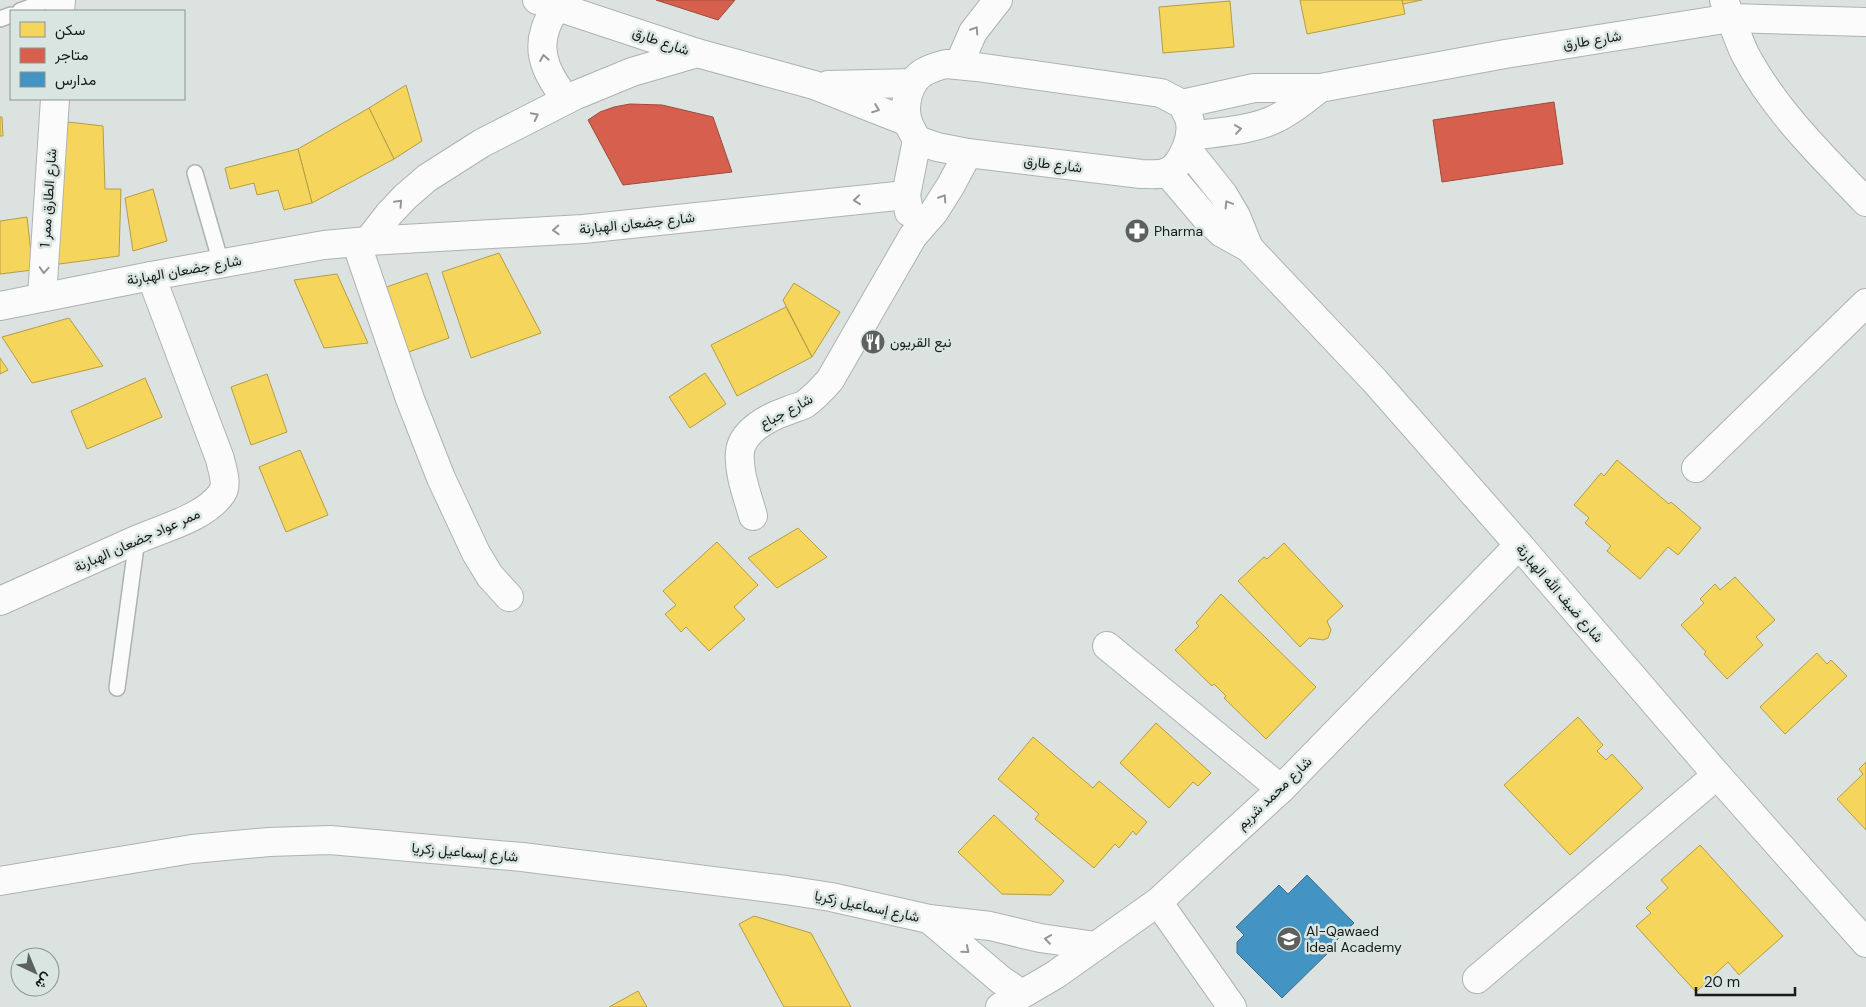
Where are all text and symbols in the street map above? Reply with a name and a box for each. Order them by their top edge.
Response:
legend [10,10,185,100]
text: سكن [55,20,85,40]
street label: شارع طارق [630,23,692,61]
one-way arrow [969,27,978,36]
street label: شارع طارق [1562,27,1623,55]
text: متاجر [54,45,89,65]
one-way arrow [539,53,549,62]
text: مدارس [55,70,96,90]
one-way arrow [871,103,880,114]
one-way arrow [530,112,539,122]
one-way arrow [1234,124,1243,134]
street label: شارع الطارق ممر 1 [36,148,62,248]
street label: شارع طارق [1023,151,1083,178]
one-way arrow [853,194,861,205]
one-way arrow [937,194,946,204]
one-way arrow [393,200,402,209]
one-way arrow [1225,200,1235,209]
street label: شارع جضعان الهبارنة [578,208,696,240]
pharmacy icon: Pharma [1124,218,1150,244]
place label: Pharma [1154,222,1203,240]
one-way arrow [552,225,560,236]
street label: شارع جضعان الهبارنة [125,251,243,291]
one-way arrow [38,266,49,274]
restaurant icon: نبع القريون [860,329,886,355]
place label: نبع القريون [890,333,951,353]
street label: شارع جباع [756,389,817,434]
street label: ممر عواد جضعان الهبارنة [71,504,203,576]
street label: شارع ضيف الله الهبارنة [1511,540,1608,647]
street label: شارع محمد شريم [1233,753,1317,835]
street label: شارع إسماعيل زكريا [411,838,519,868]
street label: شارع إسماعيل زكريا [812,886,921,928]
place label: Al-Qawaed Ideal Academy [1306,922,1402,956]
school or university icon: Al-Qawaed Ideal Academy [1276,926,1302,952]
one-way arrow [1044,934,1052,945]
one-way arrow [961,945,970,954]
north arrow [10,947,60,997]
scale bar [1696,964,1795,996]
text: ش [32,969,56,994]
text: 20 m [1704,972,1740,992]

